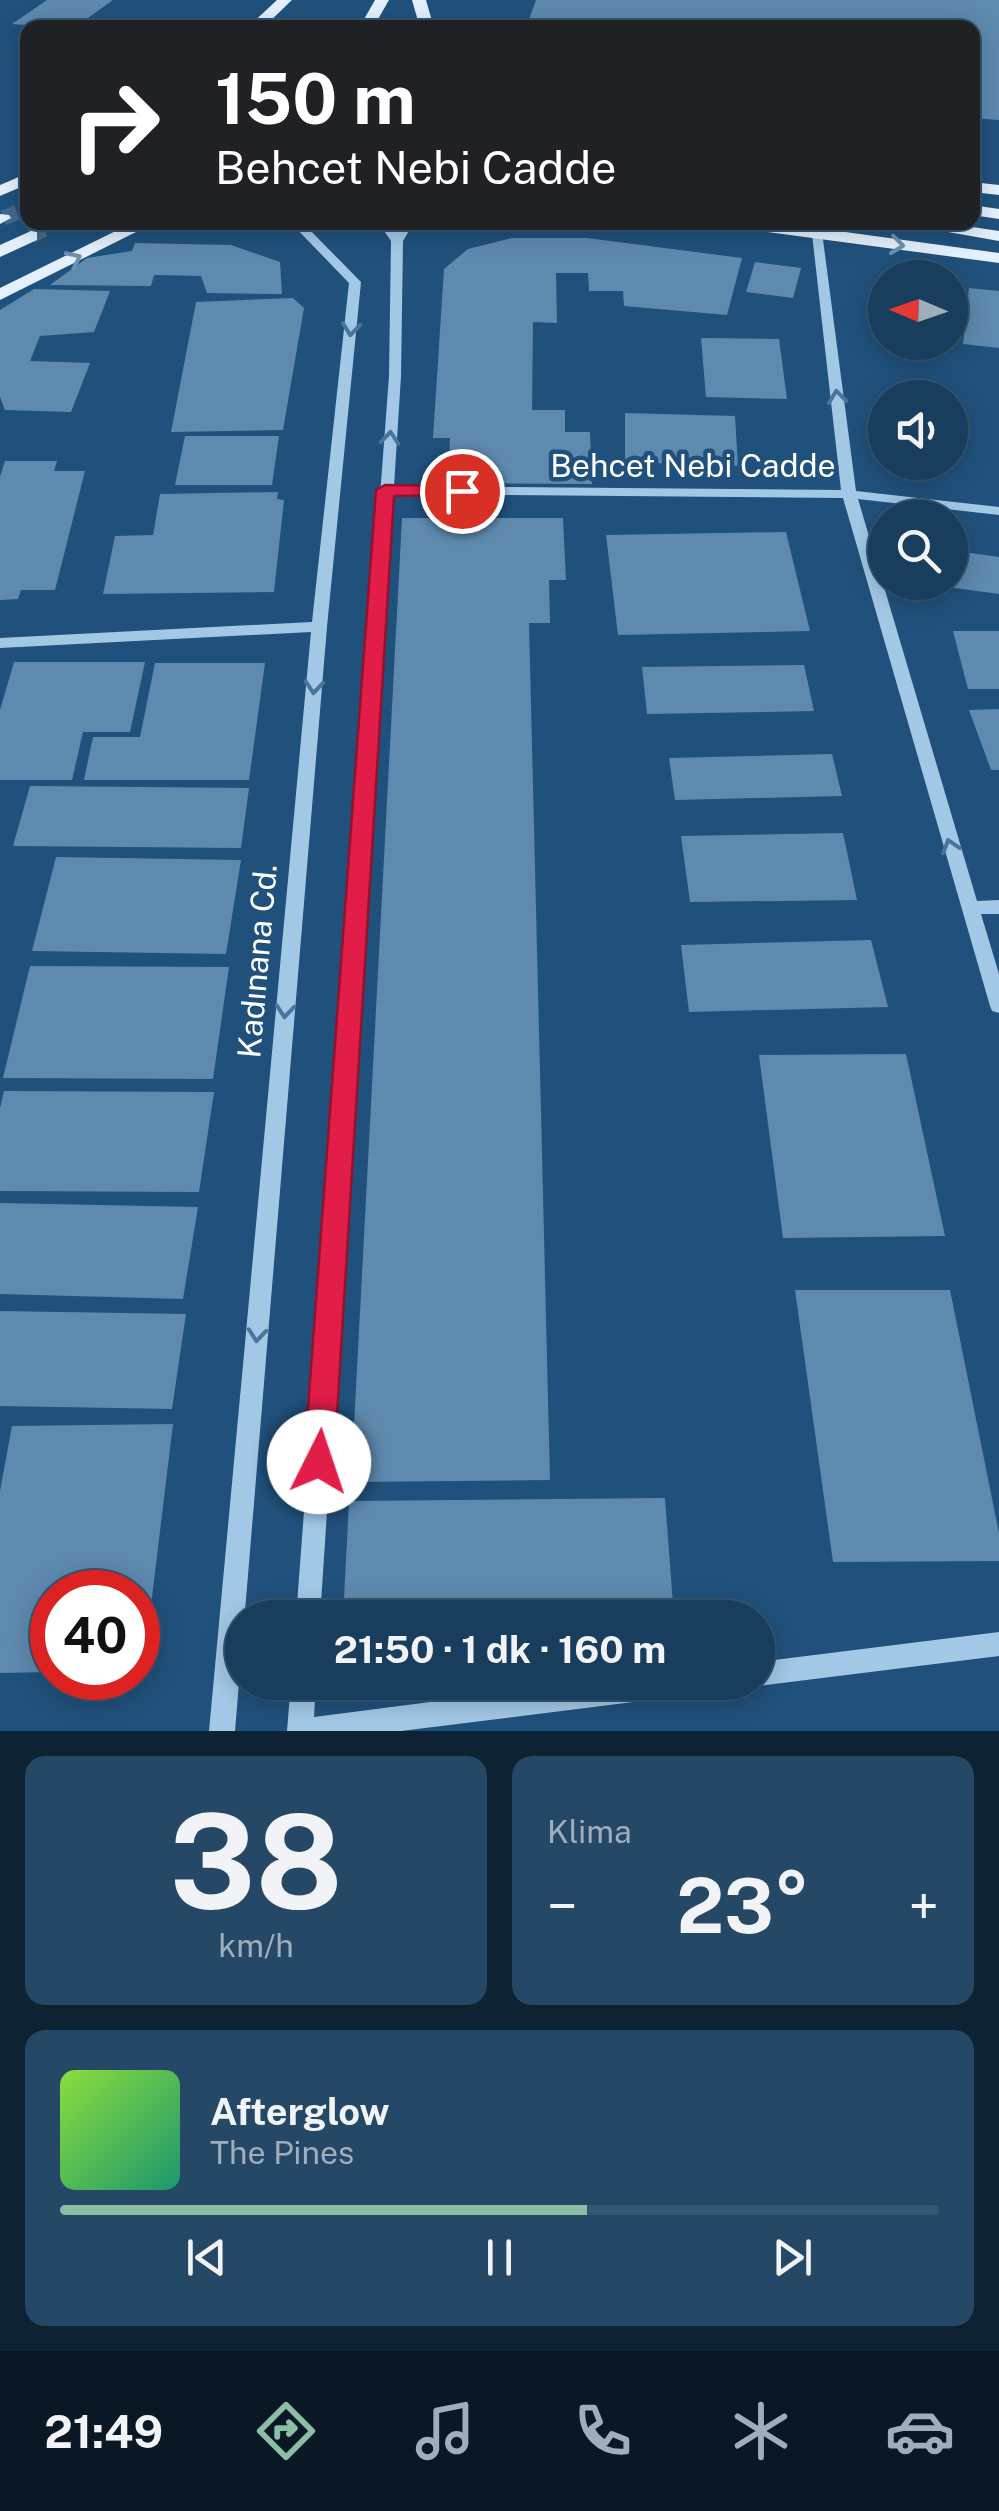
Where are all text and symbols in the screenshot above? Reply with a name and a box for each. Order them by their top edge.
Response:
text: 150 m [215,57,416,140]
icon: right [50,60,180,190]
text: Behcet Nebi Cadde [215,141,616,194]
one-way arrow [890,234,906,255]
one-way arrow [64,251,82,271]
north arrow [868,260,968,360]
map controls [868,260,968,600]
one-way arrow [340,321,362,337]
button: sound [868,380,968,480]
one-way arrow [827,389,848,405]
one-way arrow [378,429,400,445]
street label: Behcet Nebi Cadde [550,447,836,484]
pin [420,449,505,534]
icon: arrive [435,464,490,519]
button: search [868,500,968,600]
one-way arrow [303,680,325,696]
one-way arrow [941,838,962,855]
street label: Kadınana Cd. [230,862,284,1060]
one-way arrow [275,1003,297,1019]
one-way arrow [246,1327,268,1343]
position arrow [267,1410,371,1514]
speed limit sign: 40 [30,1570,160,1700]
text: 21:50 · 1 dk · 160 m [334,1627,666,1672]
text: 38 [169,1786,343,1938]
text: Klima [547,1813,632,1850]
text: 23° [676,1862,810,1950]
text: − [547,1874,578,1938]
text: + [909,1874,939,1938]
text: km/h [218,1927,294,1964]
text: Afterglow [210,2089,390,2134]
text: The Pines [210,2134,354,2171]
icon: previous [179,2230,234,2285]
icon: pause [472,2230,527,2285]
icon: next [765,2230,820,2285]
icon: directions [251,2396,321,2466]
icon: music [410,2396,480,2466]
icon: phone [568,2396,638,2466]
icon: climate [726,2396,796,2466]
icon: car [885,2396,955,2466]
text: 21:49 [44,2405,163,2458]

